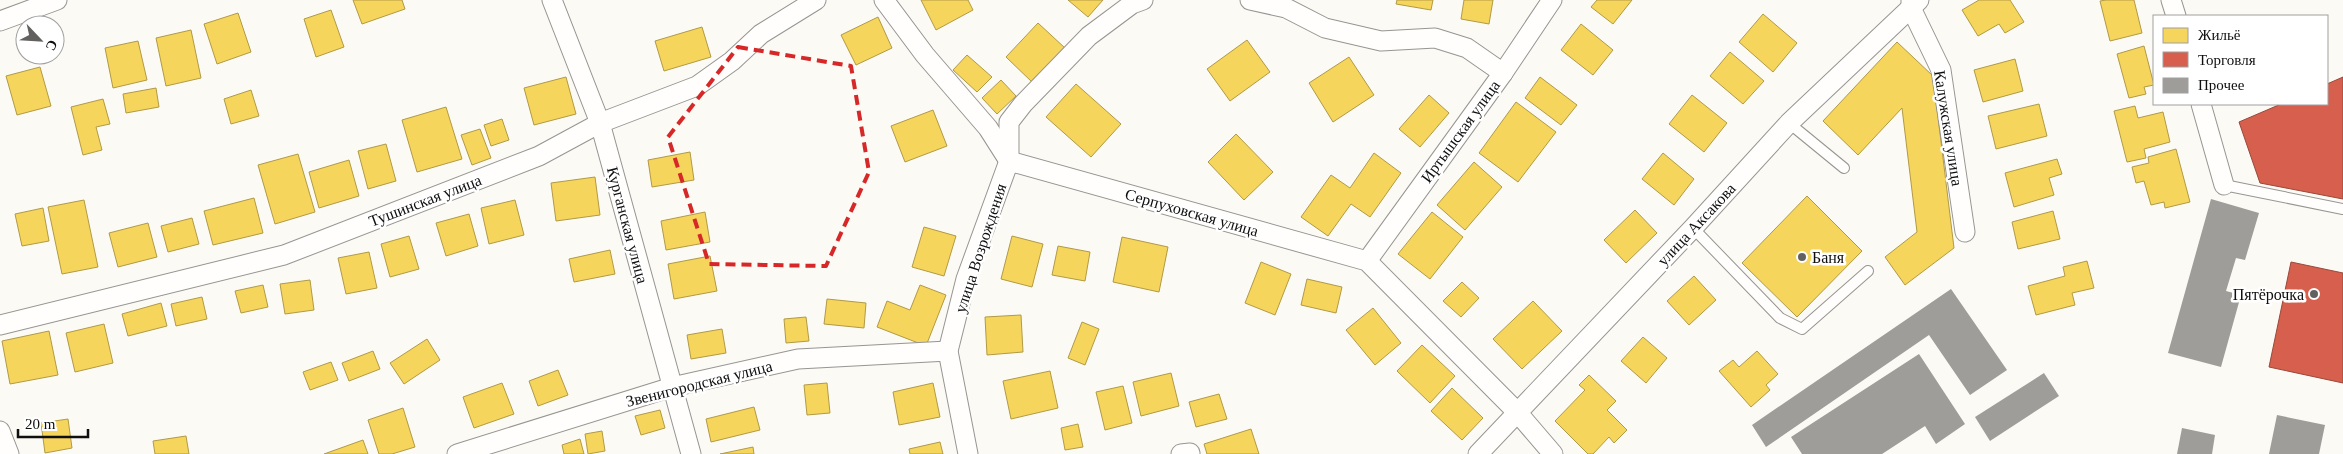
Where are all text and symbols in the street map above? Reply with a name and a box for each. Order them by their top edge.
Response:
north arrow [15,15,65,65]
legend [2153,15,2328,105]
text: Жильё [2198,27,2241,43]
text: С [42,38,60,53]
text: Торговля [2198,52,2256,68]
street label: Калужская улица [1930,69,1966,187]
street label: Иртышская улица [1418,77,1504,186]
text: Прочее [2198,77,2245,93]
street label: Курганская улица [603,165,651,286]
street label: Тушинская улица [367,171,484,231]
street label: улица Аксакова [1654,180,1740,270]
street label: улица Возрождения [952,181,1011,315]
street label: Серпуховская улица [1123,185,1261,241]
place label: Баня [1812,249,1845,266]
marker: Баня [1796,251,1808,263]
place label: Пятёрочка [2233,286,2304,304]
marker: Пятёрочка [2308,288,2320,300]
street label: Звенигородская улица [624,357,774,411]
scale bar [18,406,88,438]
text: 20 m [25,416,56,432]

